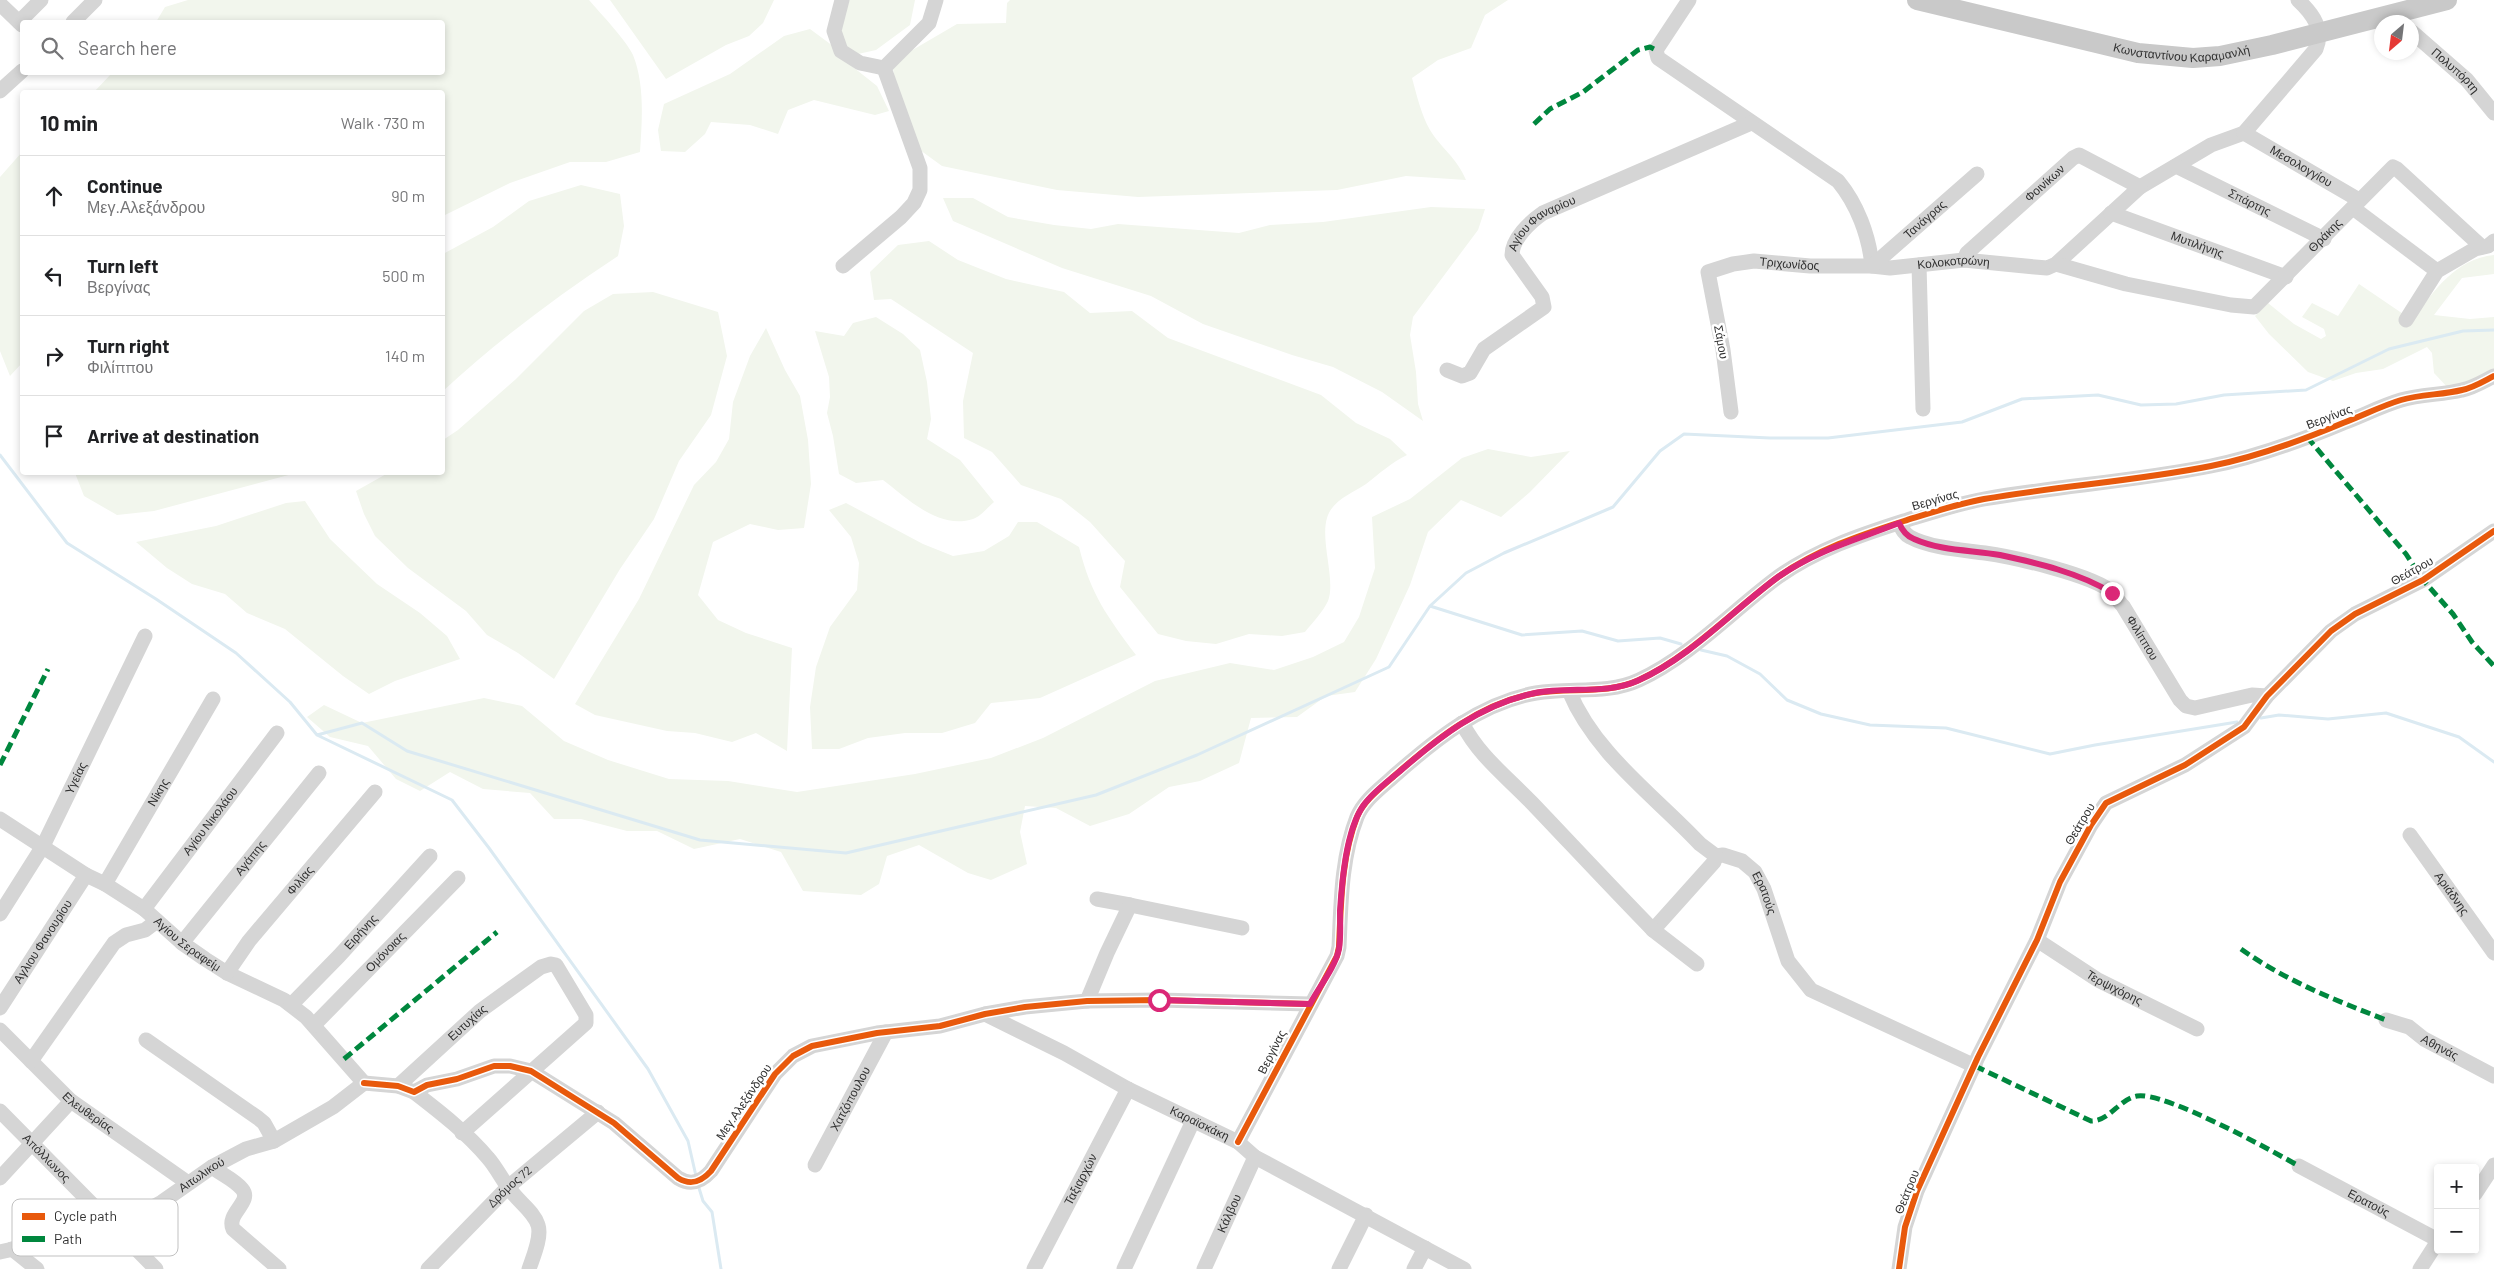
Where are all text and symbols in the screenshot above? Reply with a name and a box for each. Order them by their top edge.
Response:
north arrow [2374,15,2419,60]
search box [20,20,445,75]
icon: search [38,34,66,62]
text: Search here [78,36,177,59]
street label: Κωνσταντίνου Καραμανλή [2112,39,2251,64]
street label: Πολυπόρτη [2429,44,2483,96]
text: 10 min [40,110,98,135]
text: Walk · 730 m [341,113,425,132]
street label: Μεσολογγίου [2268,142,2335,189]
street label: Φοινίκων [2021,161,2067,204]
text: Continue [87,174,163,197]
icon: ahead [40,182,68,210]
street label: Σπάρτης [2226,185,2274,219]
text: 90 m [391,186,425,205]
street label: Αγίου Φαναρίου [1505,192,1577,253]
text: Μεγ.Αλεξάνδρου [87,197,205,216]
street label: Τανάγρας [1900,197,1949,241]
street label: Θράκης [2305,215,2345,254]
street label: Μυτιλήνης [2169,228,2226,261]
street label: Κολοκοτρώνη [1916,252,1991,271]
text: Turn left [87,254,158,277]
street label: Τριχωνίδος [1759,254,1820,273]
icon: left [40,262,68,290]
text: 500 m [382,266,425,285]
text: Βεργίνας [87,277,150,296]
street label: Σάμου [1712,324,1732,360]
text: Turn right [87,334,169,357]
icon: right [40,342,68,370]
text: 140 m [385,346,425,365]
text: Φιλίππου [87,357,153,376]
street label: Βεργίνας [2304,401,2354,432]
icon: arrive [40,422,68,450]
text: Arrive at destination [87,424,259,447]
street label: Βεργίνας [1910,486,1960,513]
street label: Θεάτρου [2388,553,2436,588]
route end [2101,582,2124,605]
street label: Φιλίππου [2124,612,2162,662]
street label: Υγείας [61,759,90,796]
street label: Νίκης [144,775,172,808]
street label: Αγίου Νικολάου [179,784,240,857]
street label: Θεάτρου [2061,800,2098,848]
street label: Αγάπης [231,837,269,878]
street label: Φιλίας [283,862,316,897]
street label: Ερατούς [1750,869,1780,917]
street label: Αριάδνης [2432,869,2473,918]
street label: Αγλιου Φανουρίου [10,897,74,985]
street label: Ειρήνης [341,911,380,952]
street label: Αγίου Σεραφείμ [152,913,224,973]
street label: Ομόνοιας [362,928,408,974]
street label: Τερψιχόρης [2084,966,2145,1008]
route start [1148,989,1171,1012]
street label: Ευτυχίας [444,1000,490,1043]
street label: Βεργίνας [1254,1027,1289,1076]
street label: Αθηνάς [2419,1031,2461,1063]
street label: Μεγ.Αλεξάνδρου [713,1061,775,1143]
street label: Χατζόπουλου [827,1064,872,1133]
street label: Ελευθερίας [60,1089,117,1136]
street label: Καραϊσκάκη [1168,1102,1232,1144]
street label: Απόλλωνος [20,1130,74,1185]
street label: Ταξιαρχών [1061,1151,1099,1207]
street label: Αιτωλικού [175,1154,226,1194]
street label: Δρόμος 72 [484,1162,534,1210]
map controls [2434,1164,2479,1254]
button: + [2434,1164,2479,1209]
street label: Θεάτρου [1891,1167,1922,1216]
street label: Ερατούς [2346,1185,2393,1220]
street label: Κάλβου [1214,1192,1243,1235]
legend [12,1199,178,1256]
text: Cycle path [54,1207,117,1224]
button: − [2434,1209,2479,1254]
text: Path [54,1230,82,1247]

